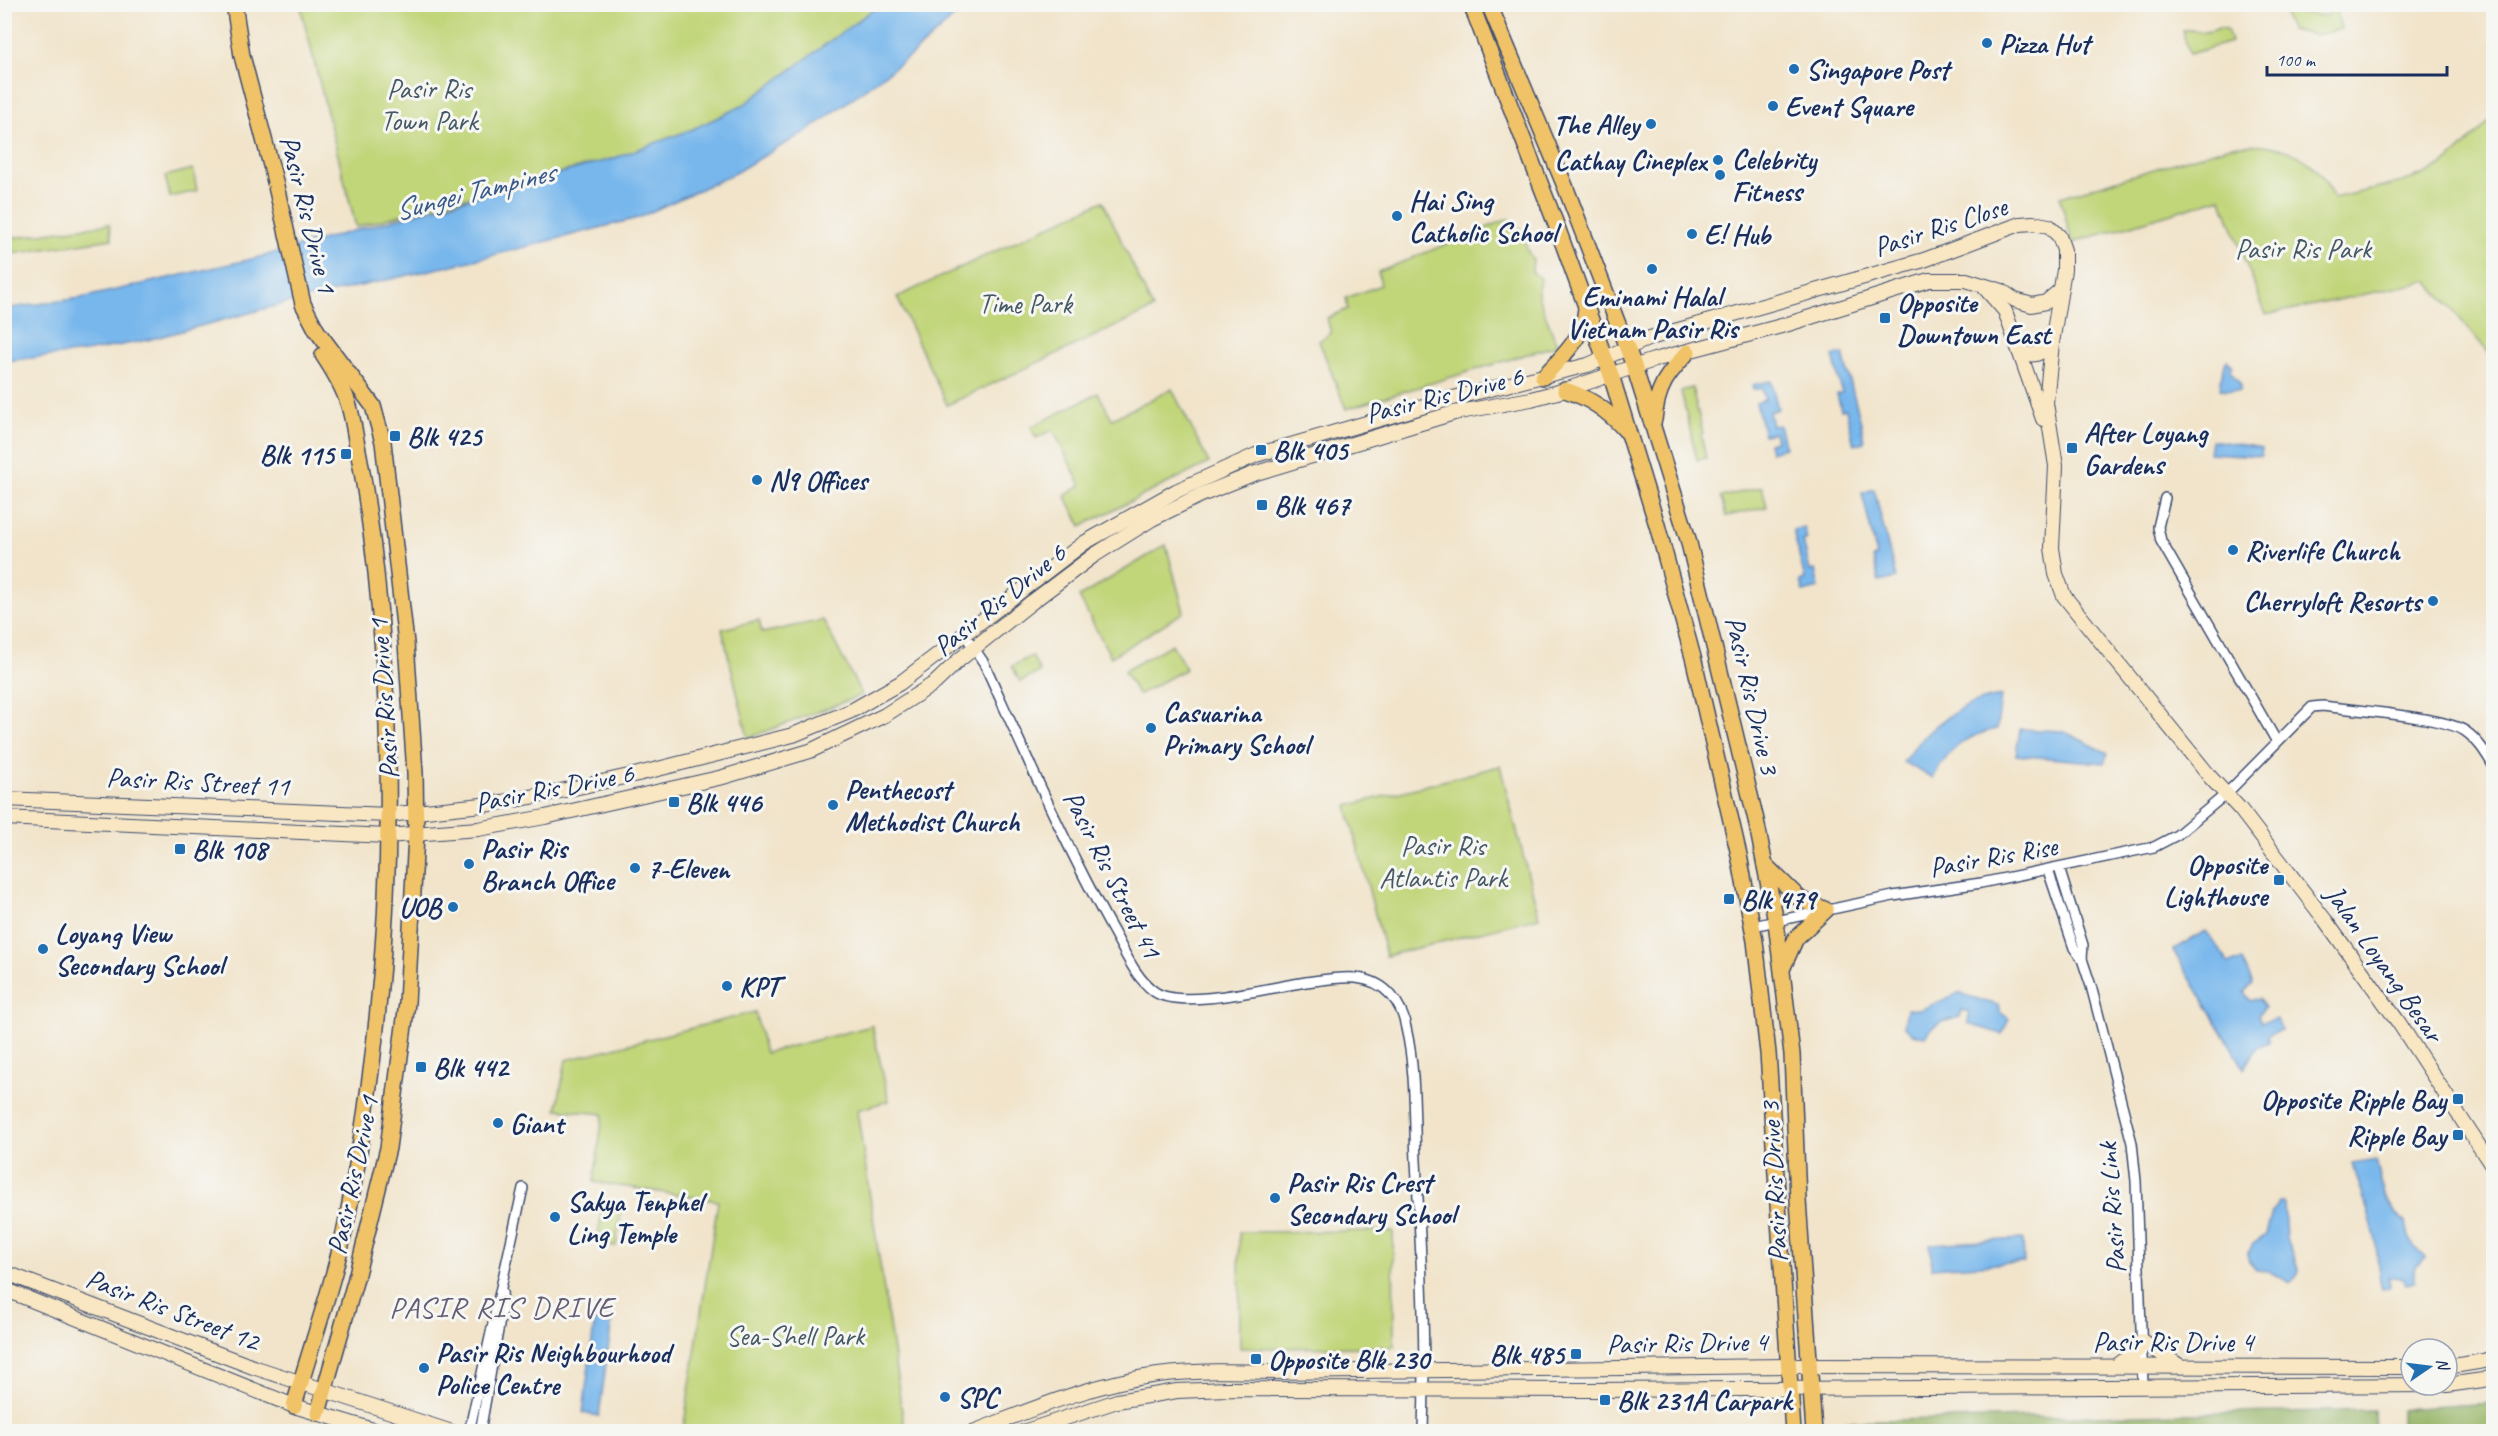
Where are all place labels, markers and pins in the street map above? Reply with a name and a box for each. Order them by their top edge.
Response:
place label: Pizza Hut [1999,26,2094,61]
marker: Pizza Hut [1980,36,1994,50]
place label: Singapore Post [1806,52,1954,87]
marker: Singapore Post [1787,62,1801,76]
place label: Event Square [1785,89,1915,124]
marker: Event Square [1766,99,1780,113]
place label: The Alley [1553,107,1641,142]
marker: The Alley [1644,117,1658,131]
place label: Celebrity Fitness [1732,142,1819,209]
place label: Cathay Cineplex [1555,143,1708,178]
marker: Cathay Cineplex [1711,153,1725,167]
marker: Celebrity Fitness [1713,168,1727,182]
place label: Hai Sing Catholic School [1409,183,1563,250]
marker: Hai Sing Catholic School [1390,209,1404,223]
place label: E! Hub [1704,217,1773,252]
marker: E! Hub [1685,227,1699,241]
marker: Eminami Halal Vietnam Pasir Ris [1645,262,1659,276]
place label: Eminami Halal Vietnam Pasir Ris [1567,279,1741,346]
place label: Opposite Downtown East [1897,285,2053,352]
marker: Opposite Downtown East [1878,311,1892,325]
place label: After Loyang Gardens [2084,415,2209,482]
place label: Blk 425 [407,419,484,454]
marker: Blk 425 [388,429,402,443]
place label: Blk 405 [1273,433,1350,468]
place label: Blk 115 [259,437,337,472]
marker: After Loyang Gardens [2065,441,2079,455]
marker: Blk 405 [1254,443,1268,457]
marker: Blk 115 [339,447,353,461]
place label: N9 Offices [769,463,870,498]
marker: N9 Offices [750,473,764,487]
place label: Blk 467 [1274,488,1352,523]
marker: Blk 467 [1255,498,1269,512]
place label: Riverlife Church [2245,533,2401,568]
marker: Riverlife Church [2226,543,2240,557]
place label: Cherryloft Resorts [2244,584,2424,619]
marker: Cherryloft Resorts [2426,594,2440,608]
place label: Casuarina Primary School [1163,695,1315,762]
marker: Casuarina Primary School [1144,721,1158,735]
place label: Penthecost Methodist Church [845,772,1021,839]
place label: Blk 446 [686,785,763,820]
marker: Blk 446 [667,795,681,809]
marker: Penthecost Methodist Church [826,798,840,812]
place label: Pasir Ris Branch Office [481,831,616,898]
place label: Blk 108 [192,832,270,867]
marker: Blk 108 [173,842,187,856]
place label: Opposite Lighthouse [2164,847,2270,914]
place label: 7-Eleven [647,851,732,886]
marker: Pasir Ris Branch Office [462,857,476,871]
marker: 7-Eleven [628,861,642,875]
marker: Opposite Lighthouse [2272,873,2286,887]
place label: Blk 479 [1741,882,1819,917]
place label: UOB [399,890,443,925]
marker: Blk 479 [1722,892,1736,906]
marker: UOB [446,900,460,914]
place label: Loyang View Secondary School [55,916,228,984]
marker: Loyang View Secondary School [36,942,50,956]
place label: KPT [739,969,786,1004]
marker: KPT [720,979,734,993]
place label: Blk 442 [433,1050,510,1085]
marker: Blk 442 [414,1060,428,1074]
place label: Opposite Ripple Bay [2261,1082,2448,1118]
marker: Opposite Ripple Bay [2451,1092,2465,1106]
place label: Giant [510,1106,567,1141]
marker: Giant [491,1116,505,1130]
place label: Ripple Bay [2347,1118,2448,1153]
marker: Ripple Bay [2451,1128,2465,1142]
place label: Pasir Ris Crest Secondary School [1287,1165,1460,1233]
place label: Sakya Tenphel Ling Temple [567,1184,708,1251]
marker: Pasir Ris Crest Secondary School [1268,1191,1282,1205]
marker: Sakya Tenphel Ling Temple [548,1210,562,1224]
place label: Pasir Ris Neighbourhood Police Centre [436,1335,675,1402]
place label: Blk 485 [1489,1337,1567,1372]
place label: Opposite Blk 230 [1268,1342,1432,1377]
marker: Blk 485 [1569,1347,1583,1361]
marker: Opposite Blk 230 [1249,1352,1263,1366]
marker: Pasir Ris Neighbourhood Police Centre [417,1361,431,1375]
place label: SPC [957,1380,1002,1415]
place label: Blk 231A Carpark [1617,1383,1794,1418]
marker: SPC [938,1390,952,1404]
marker: Blk 231A Carpark [1598,1393,1612,1407]

